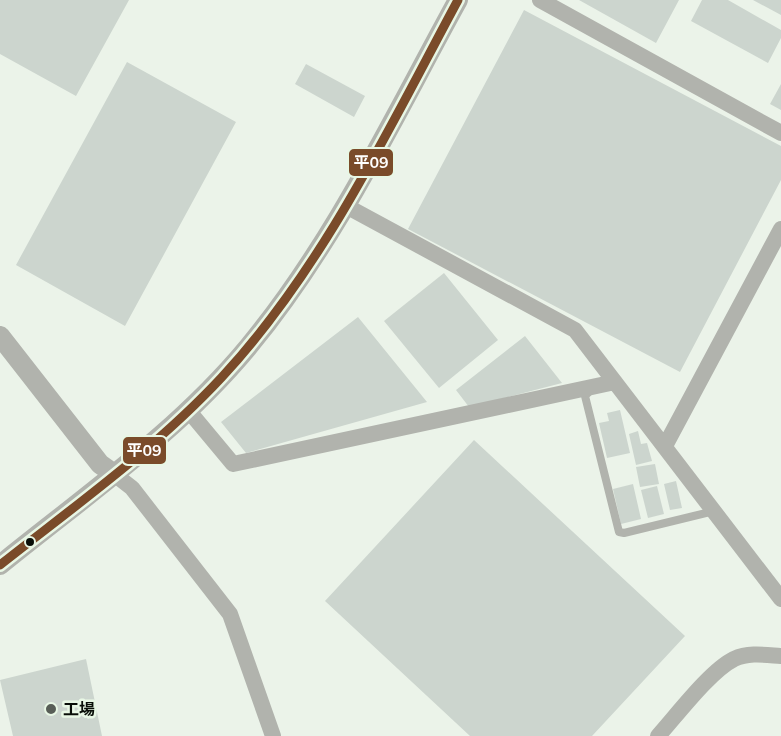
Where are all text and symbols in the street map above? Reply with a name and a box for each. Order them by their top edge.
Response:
line badge: 平09 [348,148,394,177]
text: 平09 [353,152,389,172]
line badge: 平09 [122,436,167,465]
text: 平09 [126,440,162,460]
unlabelled marker [24,536,36,548]
place label: 工場 [63,699,95,719]
marker: 工場 [44,702,58,716]

